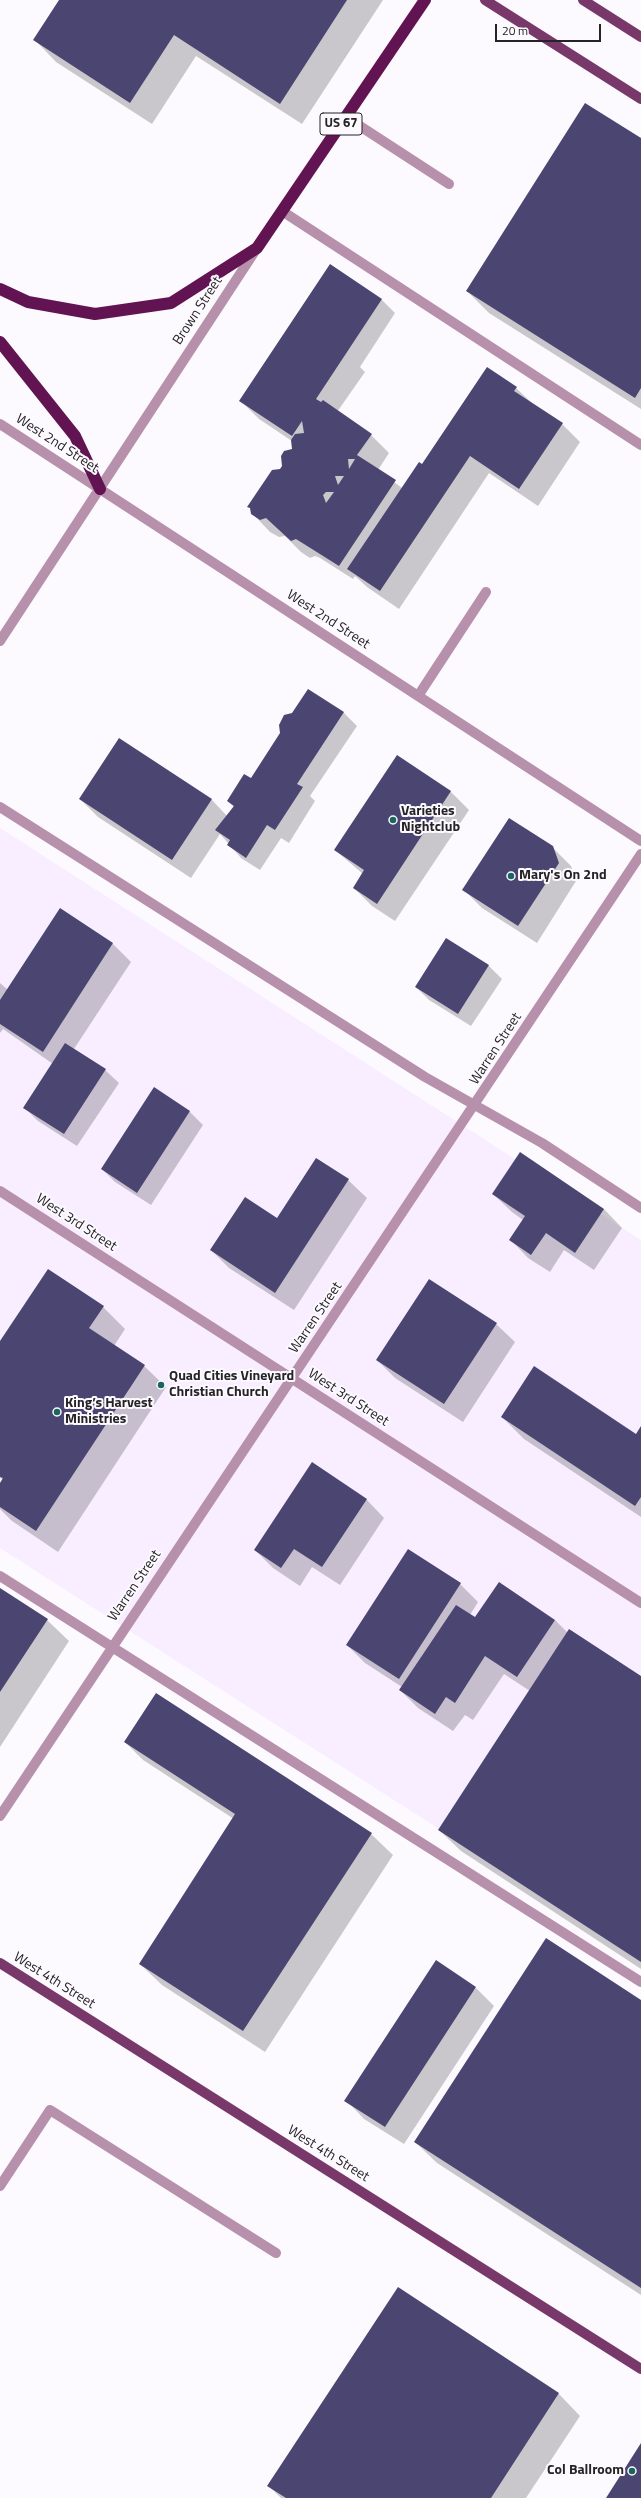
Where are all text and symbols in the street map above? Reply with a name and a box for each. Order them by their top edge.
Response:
scale bar [497,16,603,42]
text: 20 m [502,21,528,40]
road number: US 67 [320,113,362,135]
street label: Brown Street [170,274,226,348]
street label: West 2nd Street [12,411,102,477]
street label: West 2nd Street [283,587,373,653]
place label: Varieties Nightclub [401,804,460,836]
marker: Varieties Nightclub [388,815,398,825]
place label: Mary's On 2nd [519,868,607,884]
marker: Mary's On 2nd [506,871,516,881]
street label: Warren Street [466,1010,526,1088]
street label: West 3rd Street [33,1191,119,1255]
street label: Warren Street [286,1279,346,1357]
street label: West 3rd Street [305,1366,391,1430]
place label: Quad Cities Vineyard Christian Church [169,1369,294,1402]
marker: Quad Cities Vineyard Christian Church [156,1380,166,1390]
place label: King’s Harvest Ministries [65,1396,153,1428]
marker: King’s Harvest Ministries [52,1407,62,1417]
street label: Warren Street [105,1547,165,1625]
street label: West 4th Street [10,1949,98,2013]
street label: West 4th Street [284,2122,372,2186]
place label: Col Ballroom [547,2463,624,2479]
marker: Col Ballroom [627,2466,637,2476]

